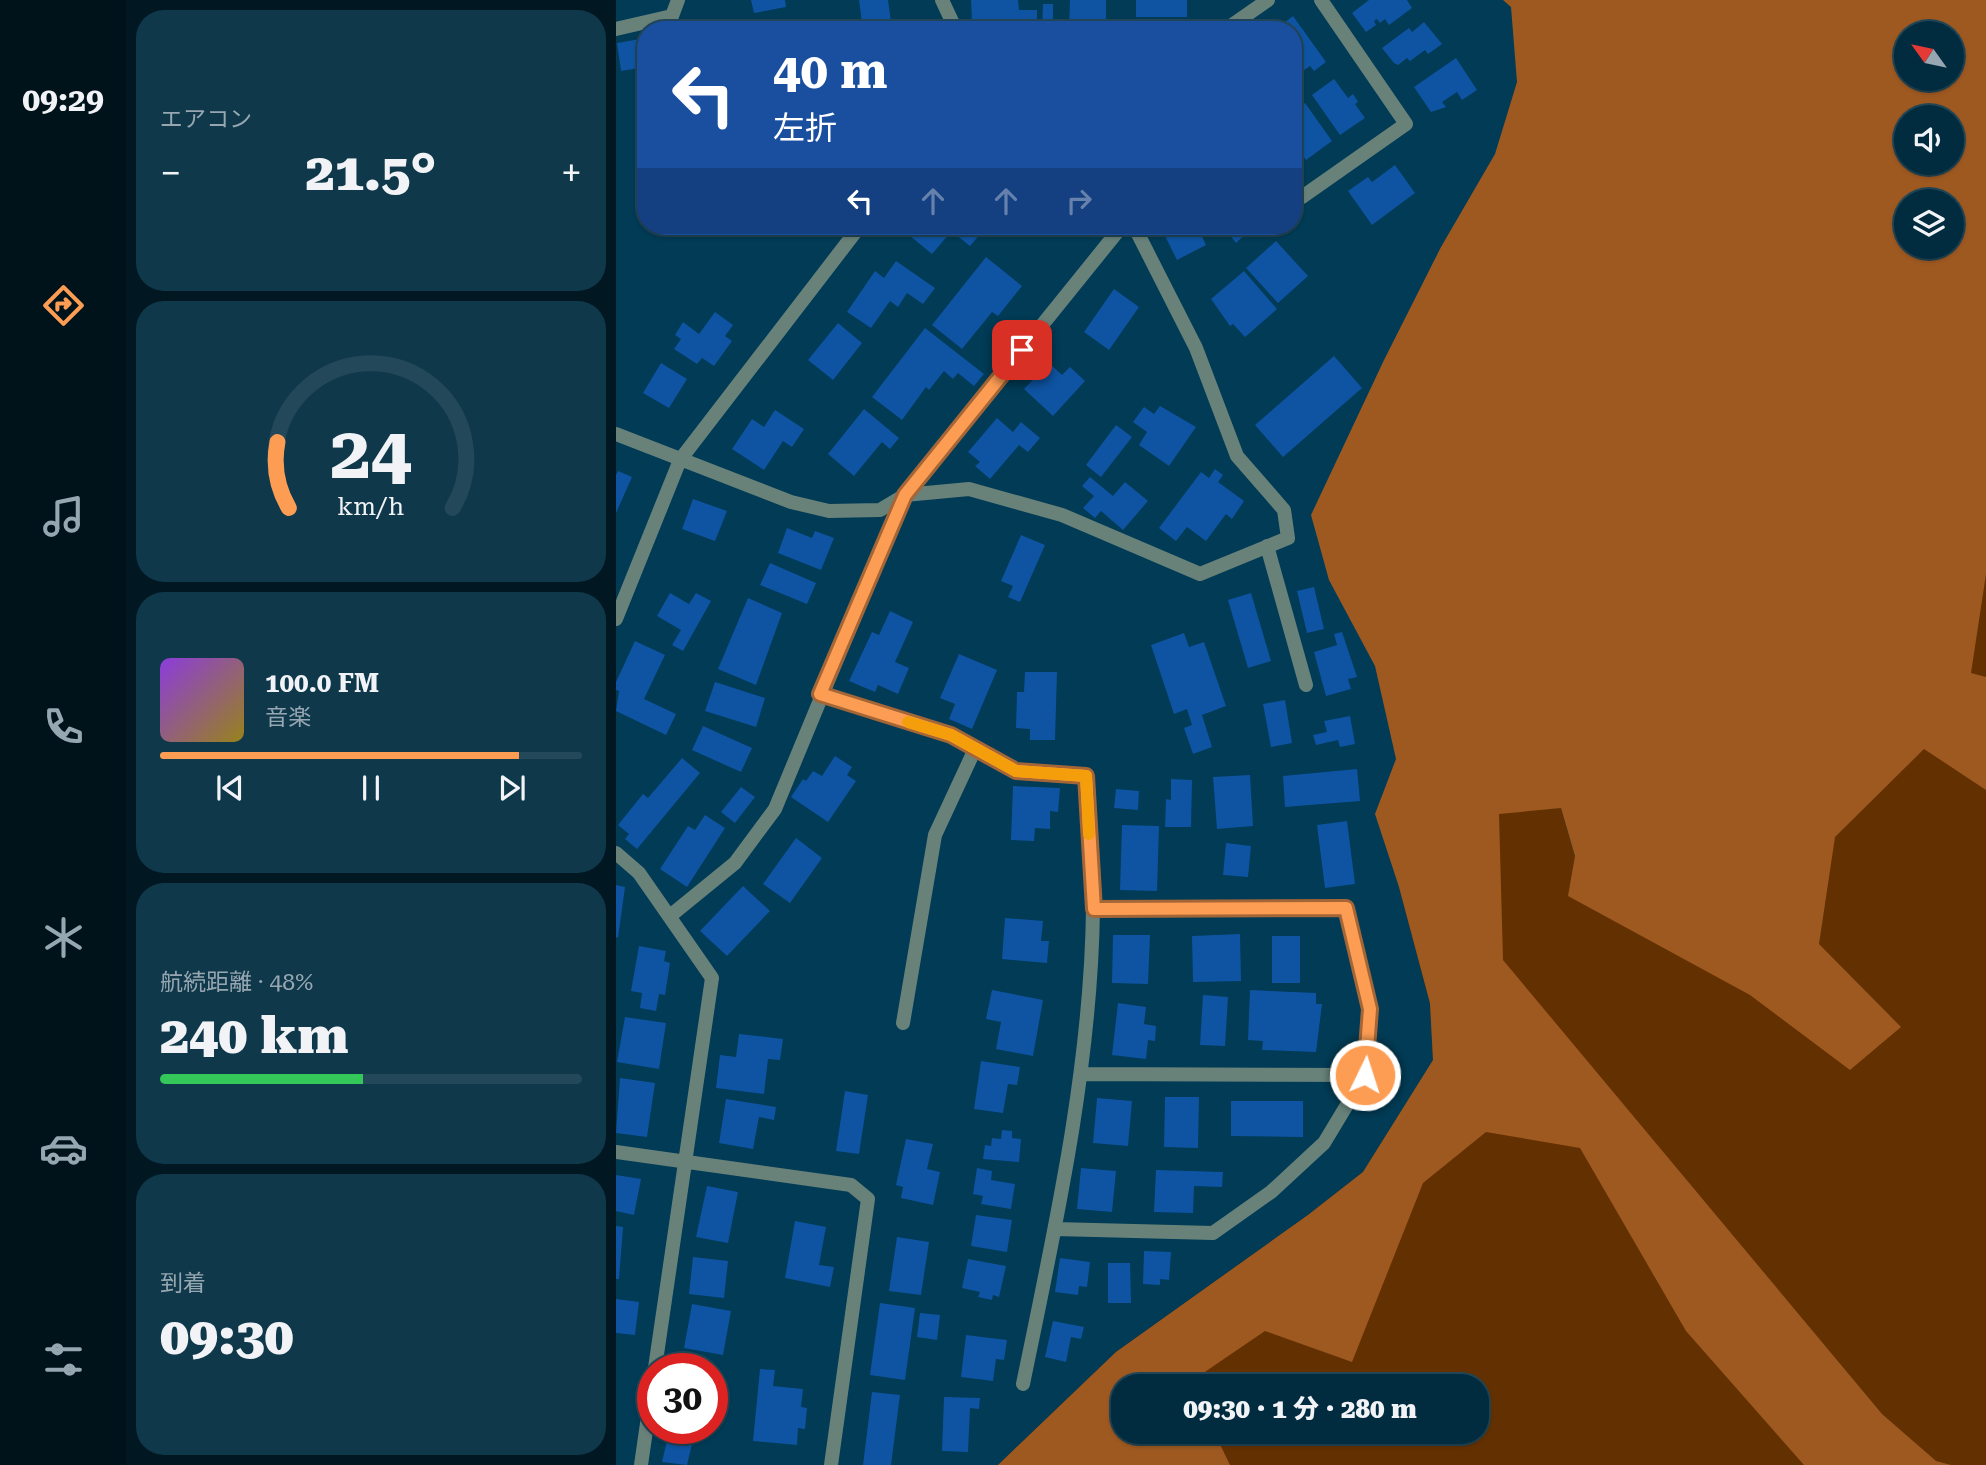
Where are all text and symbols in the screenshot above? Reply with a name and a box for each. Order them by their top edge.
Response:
north arrow [1894,21,1964,91]
map controls [1894,21,1964,259]
text: 40 m [773,43,888,100]
icon: left [658,49,749,140]
text: 09:29 [22,81,104,119]
button: sound [1894,105,1964,175]
text: エアコン [160,106,252,133]
text: 左折 [773,109,837,147]
text: 21.5° [306,142,436,203]
text: − [160,151,181,195]
text: + [561,151,582,195]
icon: left [841,182,879,220]
icon: ahead [914,182,952,220]
icon: ahead [987,182,1025,220]
icon: right [1060,182,1098,220]
button: layers [1894,189,1964,259]
icon: directions [39,281,88,330]
pin [992,320,1052,380]
icon: arrive [1003,331,1041,369]
text: 24 [330,411,412,496]
text: km/h [338,491,404,520]
icon: music [39,492,88,541]
text: 100.0 FM [265,668,379,698]
icon: phone [39,702,88,751]
text: 音楽 [265,704,311,731]
icon: previous [211,769,249,807]
icon: pause [352,769,390,807]
icon: next [493,769,531,807]
icon: climate [39,913,88,962]
text: 航続距離 · 48% [160,969,313,996]
text: 240 km [160,1005,348,1066]
position arrow [1328,1038,1402,1112]
icon: car [39,1124,88,1173]
text: 到着 [160,1270,206,1297]
text: 09:30 [160,1306,294,1367]
icon: filters [39,1335,88,1384]
speed limit sign: 30 [637,1353,728,1444]
text: 09:30 · 1 分 · 280 m [1183,1394,1417,1424]

